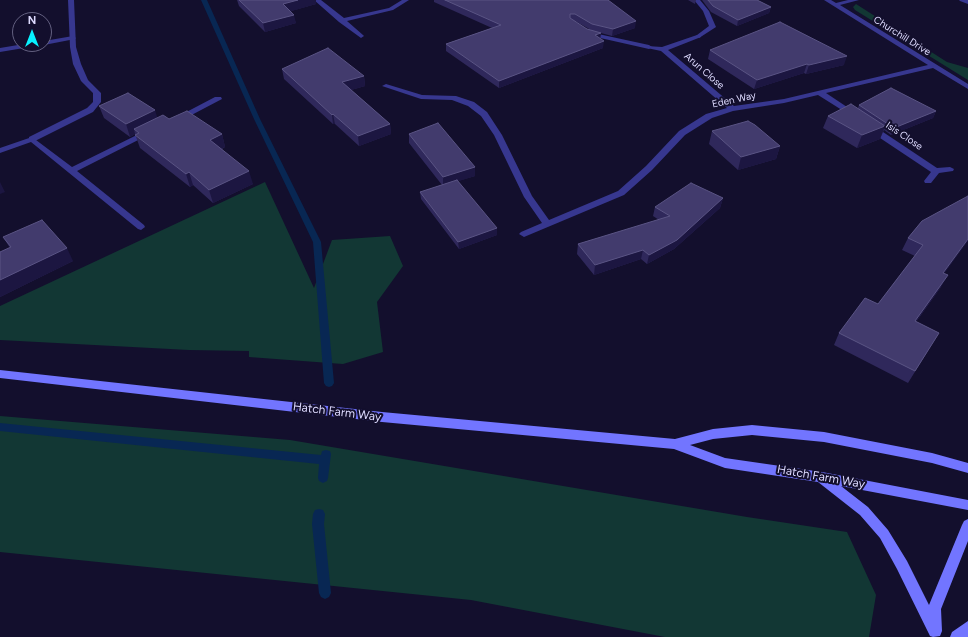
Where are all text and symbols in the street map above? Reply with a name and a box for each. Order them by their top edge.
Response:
north arrow [12,12,52,52]
text: N [28,14,36,27]
street label: Churchill Drive [871,14,933,58]
street label: Arun Close [682,50,726,92]
street label: Eden Way [711,89,757,111]
street label: Isis Close [883,119,925,153]
street label: Hatch Farm Way [292,399,382,425]
street label: Hatch Farm Way [776,462,866,492]

